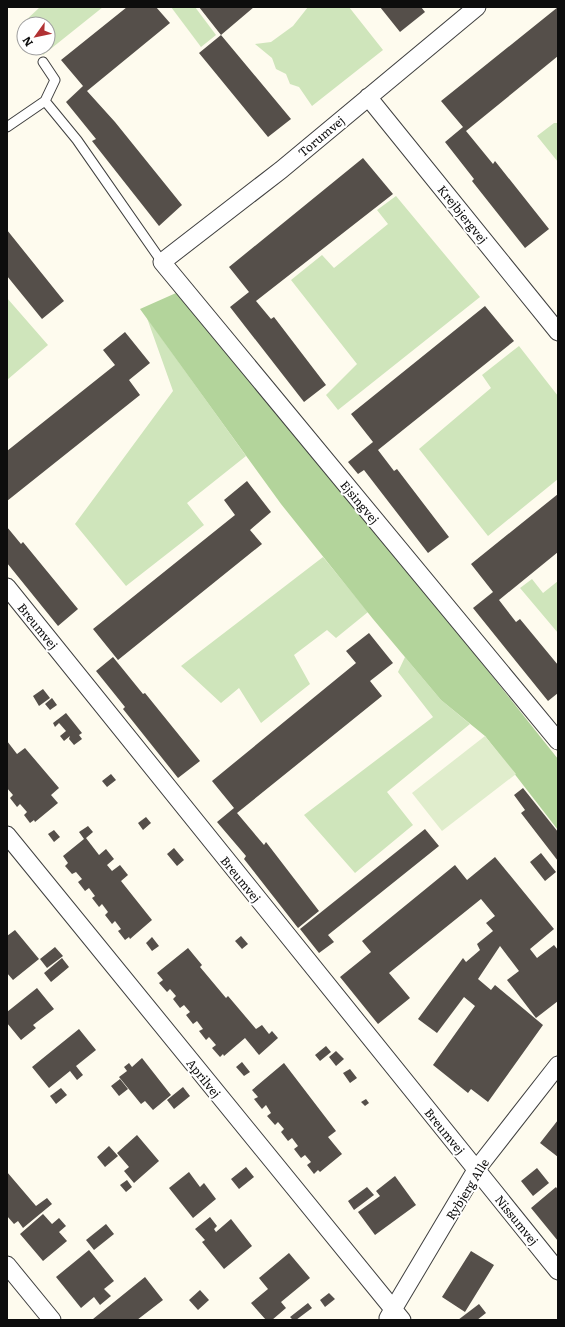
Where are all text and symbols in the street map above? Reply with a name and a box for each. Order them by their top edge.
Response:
north arrow [16,16,56,56]
text: N [18,34,36,50]
street label: Torumvej [294,111,348,161]
street label: Krejbjergvej [434,181,492,247]
street label: Ejsingvej [336,476,384,528]
street label: Breumvej [14,599,62,653]
street label: Breumvej [217,852,265,906]
street label: Aprilvej [183,1054,225,1102]
street label: Breumvej [421,1104,469,1158]
street label: Rybjerg Alle [441,1155,493,1223]
street label: Nissumvej [491,1191,543,1249]

